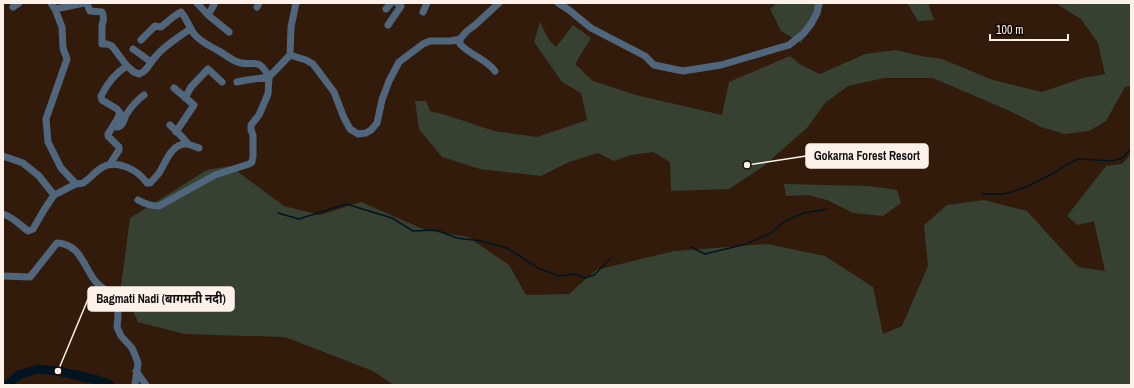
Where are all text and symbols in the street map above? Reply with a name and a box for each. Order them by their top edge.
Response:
scale bar [990,16,1068,42]
text: 100 m [996,22,1023,38]
callout: Gokarna Forest Resort [806,144,928,168]
text: Gokarna Forest Resort [814,148,921,164]
callout: Bagmati Nadi (बागमती नदी) [88,287,234,311]
text: Bagmati Nadi (बागमती नदी) [96,291,226,307]

